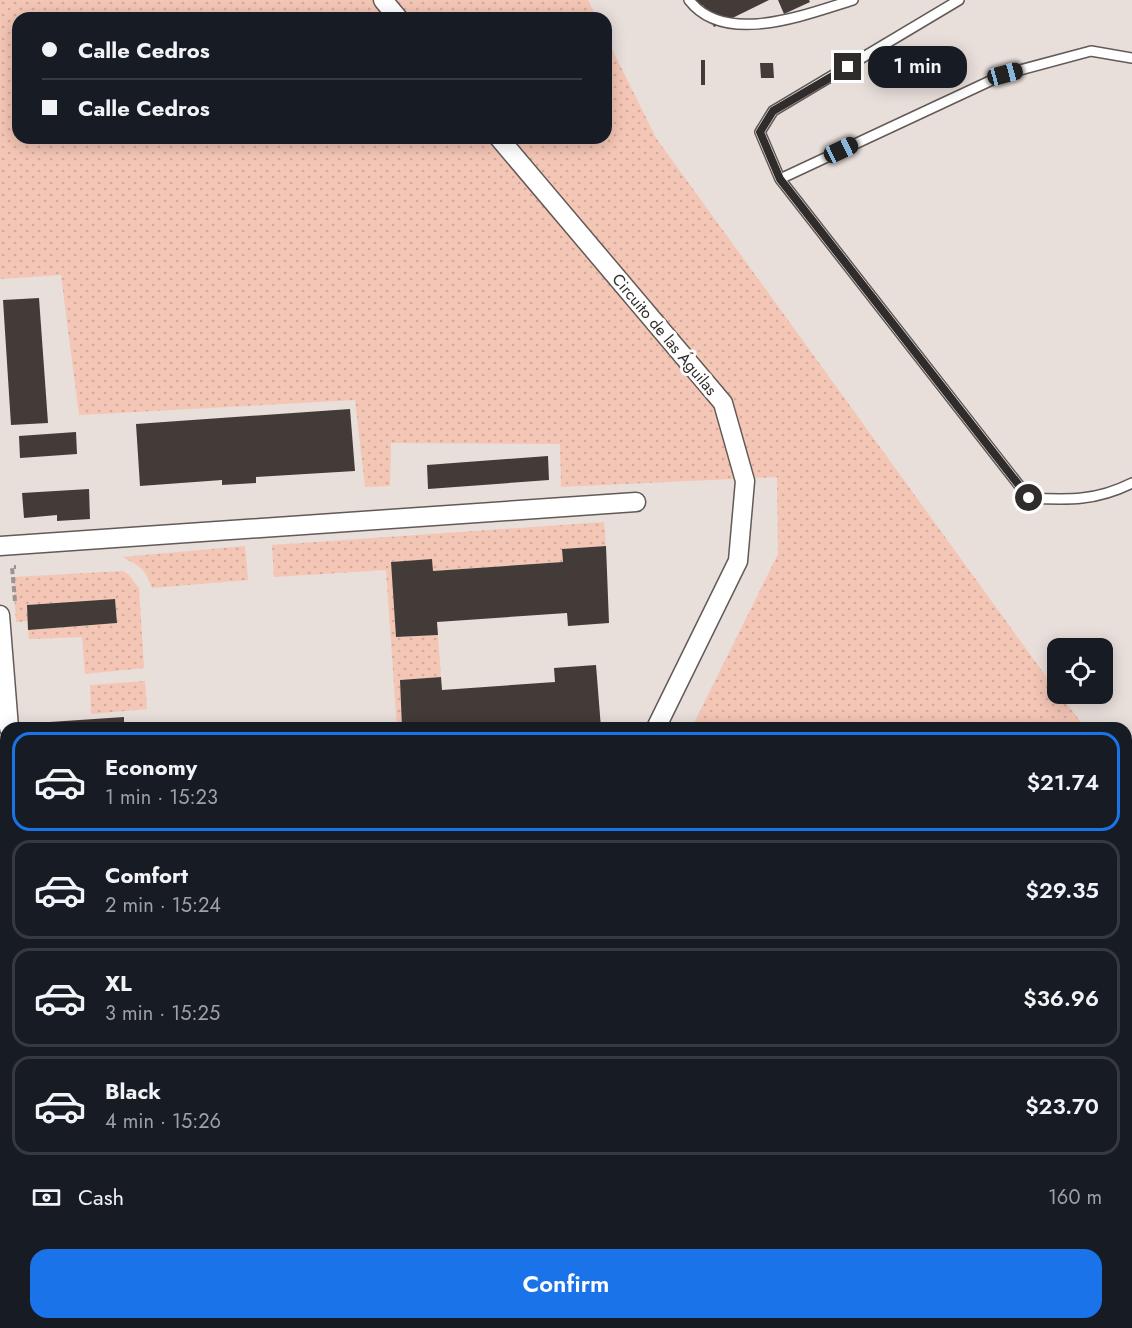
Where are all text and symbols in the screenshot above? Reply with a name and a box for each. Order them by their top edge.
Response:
text: Calle Cedros [78,34,210,66]
callout: 1 min [869,46,968,88]
text: 1 min [893,52,942,81]
route end [834,53,861,80]
car [985,61,1025,87]
text: Calle Cedros [78,92,210,124]
car [821,134,861,166]
street label: Circuito de las Águilas [607,268,723,400]
route start [1015,484,1042,511]
map controls [1047,638,1113,704]
button: locate [1047,638,1113,704]
text: Economy [105,751,197,783]
icon: car [33,755,87,809]
text: $21.74 [1027,766,1099,798]
text: 1 min · 15:23 [105,783,218,812]
text: Comfort [105,859,188,891]
icon: car [33,863,87,917]
text: $29.35 [1026,874,1099,906]
text: 2 min · 15:24 [105,891,221,920]
text: XL [105,967,132,999]
icon: car [33,971,87,1025]
text: $36.96 [1023,982,1099,1014]
text: 3 min · 15:25 [105,999,220,1028]
text: Black [105,1075,161,1107]
icon: car [33,1079,87,1133]
text: $23.70 [1025,1090,1099,1122]
text: 4 min · 15:26 [105,1107,221,1136]
icon: cash [30,1181,63,1214]
text: Cash [78,1181,124,1213]
text: 160 m [1048,1183,1102,1212]
button: Confirm [30,1249,1102,1318]

